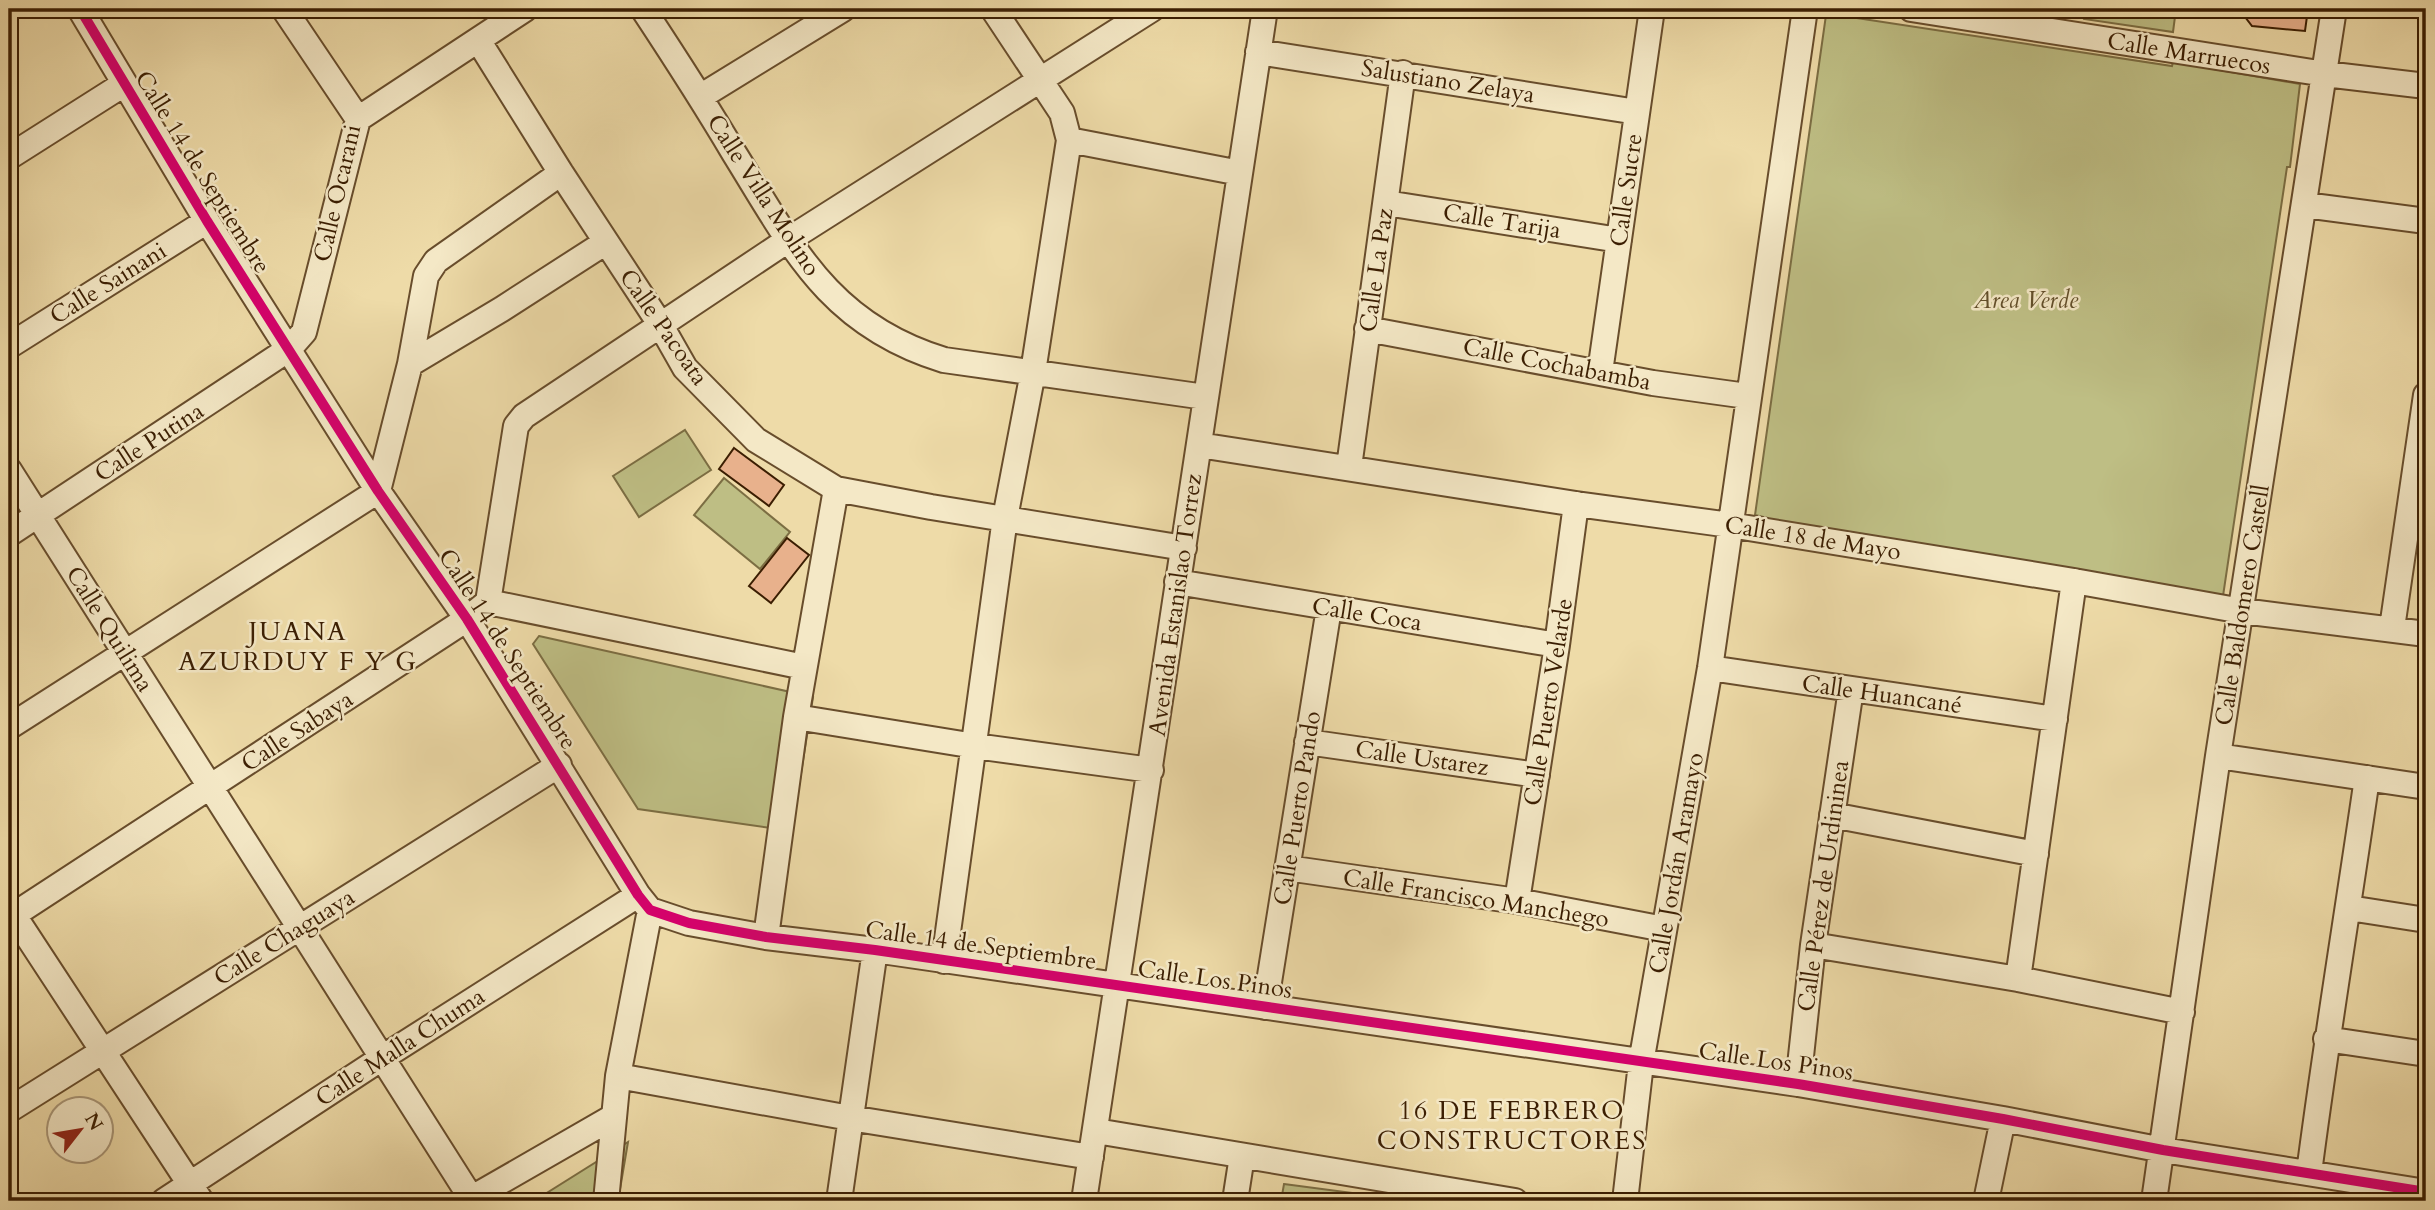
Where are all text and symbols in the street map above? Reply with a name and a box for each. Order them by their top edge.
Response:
street label: Calle Marruecos [2105,24,2273,83]
street label: Salustiano Zelaya [1359,52,1538,112]
street label: Calle 14 de Septiembre [127,65,278,280]
street label: Calle Villa Molino [699,108,828,283]
street label: Calle Ocarani [306,121,369,265]
street label: Calle Sucre [1602,131,1651,249]
street label: Calle Tarija [1441,196,1564,247]
street label: Calle La Paz [1351,206,1402,334]
street label: Calle Sainani [44,234,173,332]
street label: Calle Pacoata [611,262,716,393]
park label: Area Verde [1973,284,2079,317]
street label: Calle Cochabamba [1460,330,1654,399]
street label: Calle Putina [88,394,211,490]
street label: Avenida Estanislao Torrez [1141,471,1210,739]
street label: Calle Baldomero Castell [2207,482,2278,728]
street label: Calle 18 de Mayo [1722,508,1903,569]
street label: Calle 14 de Septiembre [430,543,585,756]
street label: Calle Quilima [58,560,162,699]
street label: Calle Coca [1310,590,1425,640]
street label: Calle Puerto Velarde [1516,596,1581,808]
district label: JUANA AZURDUY F Y G [178,614,418,679]
street label: Calle Huancané [1800,667,1964,722]
street label: Calle Sabaya [235,683,360,780]
street label: Calle Puerto Pando [1266,709,1329,908]
street label: Calle Ustarez [1353,733,1491,784]
street label: Calle Jordán Aramayo [1641,750,1712,976]
street label: Calle Pérez de Urdininea [1790,758,1858,1014]
street label: Calle Francisco Manchego [1341,861,1611,936]
street label: Calle Chaguaya [208,881,361,994]
street label: Calle 14 de Septiembre [863,913,1099,978]
street label: Calle Los Pinos [1135,952,1294,1007]
street label: Calle Malla Chuma [309,980,492,1115]
street label: Calle Los Pinos [1696,1034,1855,1089]
district label: 16 DE FEBRERO CONSTRUCTORES [1377,1093,1647,1158]
north arrow [46,1094,116,1164]
text: N [78,1108,109,1136]

